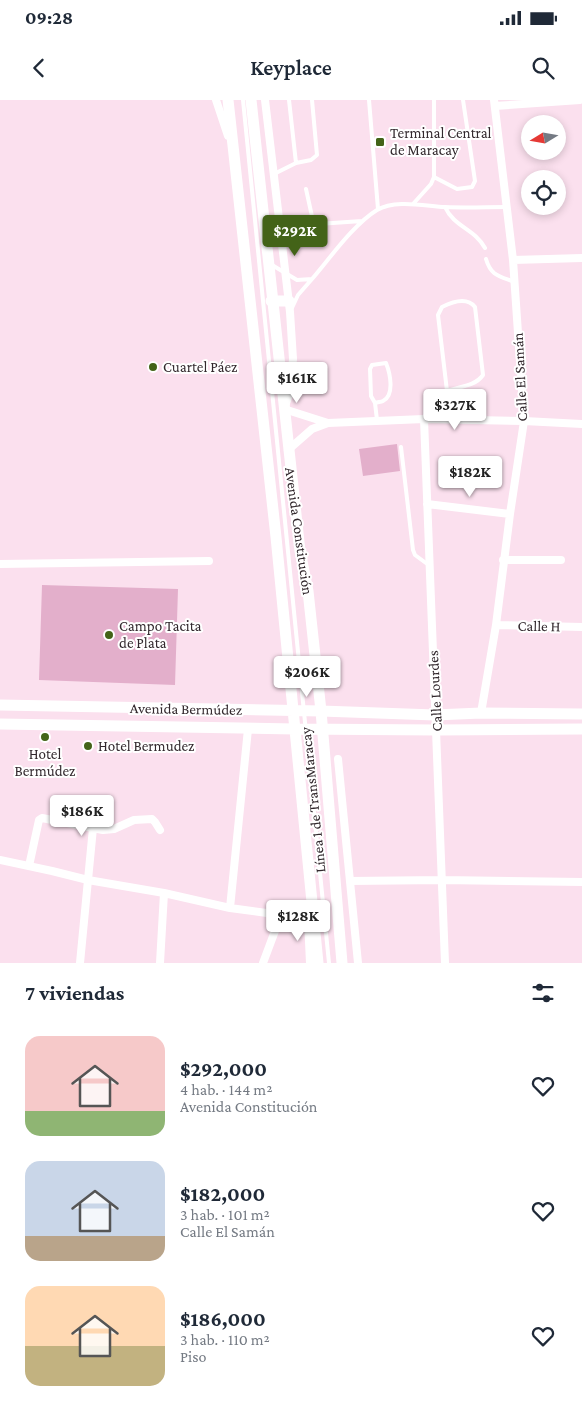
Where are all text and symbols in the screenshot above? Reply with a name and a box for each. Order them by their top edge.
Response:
text: 09:28 [25,7,73,28]
icon: back [25,54,53,82]
icon: search [529,54,557,82]
text: Keyplace [250,55,332,80]
north arrow [521,115,566,160]
map controls [521,115,566,215]
place label: Terminal Central de Maracay [390,125,492,159]
marker: Terminal Central de Maracay [374,136,386,148]
button: locate [521,170,566,215]
pin: $292K [260,214,330,257]
text: $292K [273,222,317,239]
street label: Calle El Samán [510,332,530,422]
place label: Cuartel Páez [163,359,237,375]
marker: Cuartel Páez [147,361,159,373]
pin: $161K [262,362,332,404]
text: $161K [278,369,316,386]
pin: $327K [420,388,490,431]
text: $327K [434,396,476,413]
pin: $182K [435,456,505,498]
text: $182K [449,463,491,480]
street label: Avenida Constitución [282,466,316,596]
place label: Campo Tacita de Plata [119,618,202,651]
street label: Calle H [517,618,561,634]
marker: Campo Tacita de Plata [103,629,115,641]
street label: Calle Lourdes [425,650,445,732]
pin: $206K [272,656,342,698]
text: $206K [285,663,329,680]
street label: Avenida Bermúdez [130,700,242,718]
street label: Línea 1 de TransMaracay [297,726,330,874]
marker: Hotel Bermúdez [39,731,51,743]
place label: Hotel Bermudez [98,738,194,754]
marker: Hotel Bermudez [82,740,94,752]
place label: Hotel Bermúdez [15,746,75,779]
pin: $186K [47,794,117,837]
text: $186K [61,802,103,819]
pin: $128K [263,900,333,942]
text: $128K [277,907,319,924]
icon: filters [529,979,557,1007]
text: 7 viviendas [25,981,124,1005]
icon: home [65,1056,125,1116]
text: $292,000 [180,1057,267,1081]
icon: heart [529,1072,557,1100]
text: 4 hab. · 144 m² [180,1081,272,1098]
text: Avenida Constitución [180,1098,317,1115]
icon: home [65,1181,125,1241]
text: $182,000 [180,1182,265,1206]
icon: heart [529,1197,557,1225]
text: 3 hab. · 101 m² [180,1206,270,1223]
text: Calle El Samán [180,1223,275,1240]
icon: home [65,1306,125,1366]
text: $186,000 [180,1307,266,1331]
icon: heart [529,1322,557,1350]
text: 3 hab. · 110 m² [180,1331,270,1348]
text: Piso [180,1348,206,1365]

